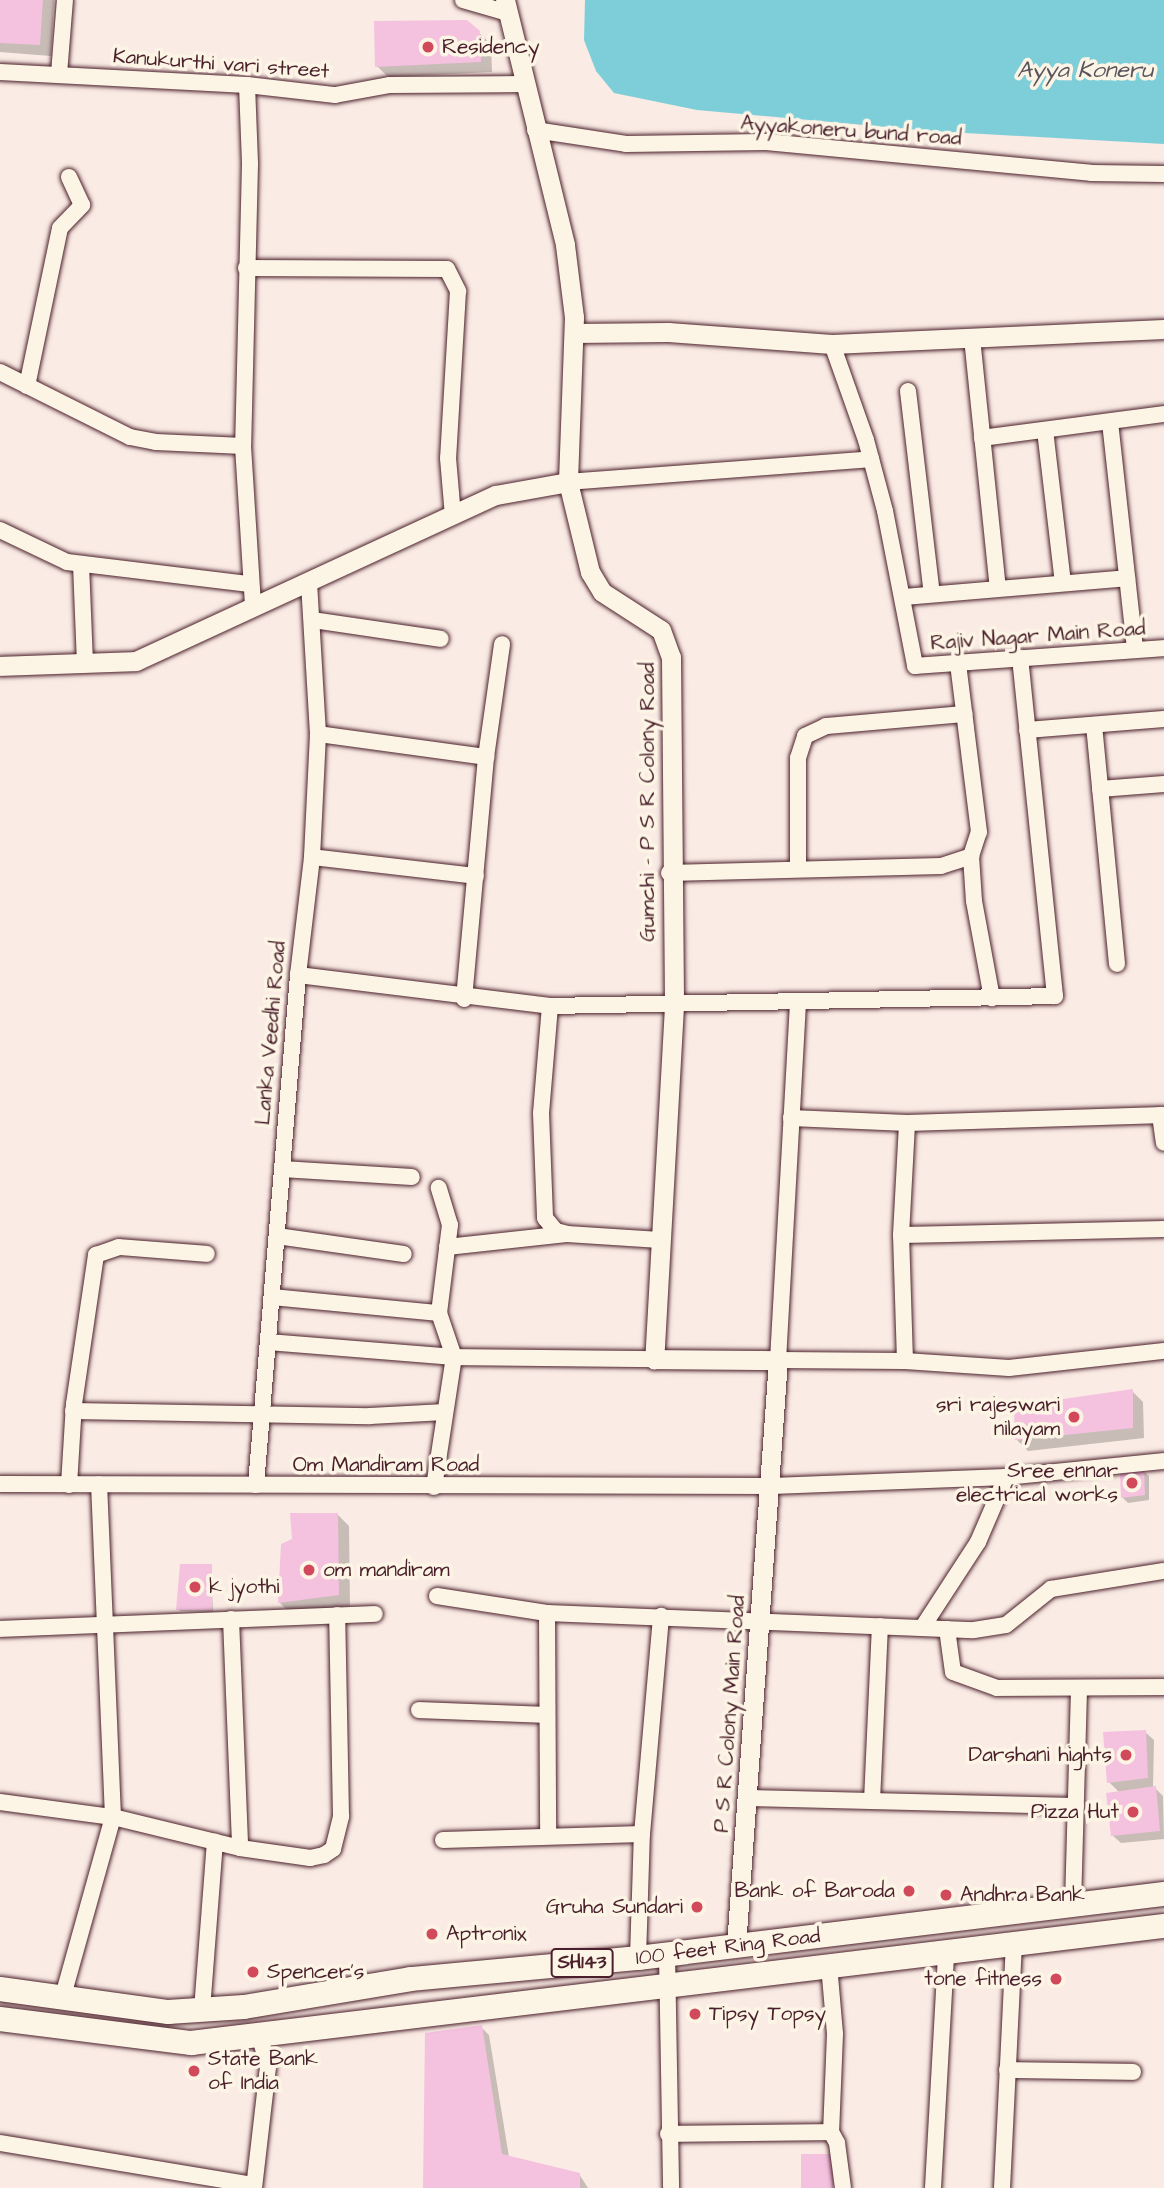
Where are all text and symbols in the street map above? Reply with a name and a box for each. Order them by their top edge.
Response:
place label: Residency [442,34,539,60]
marker: Residency [420,39,436,55]
street label: Kanukurthi vari street [112,44,330,84]
water label: Ayya Koneru [1017,56,1153,84]
street label: Ayyakoneru bund road [740,111,962,151]
street label: Rajiv Nagar Main Road [930,616,1146,656]
street label: Gumchi - P S R Colony Road [635,662,661,942]
street label: Lanka Veedhi Road [250,940,292,1126]
place label: sri rajeswari nilayam [936,1392,1060,1442]
marker: sri rajeswari nilayam [1066,1409,1082,1425]
street label: Om Mandiram Road [293,1452,479,1478]
place label: Sree ennar electrical works [956,1458,1118,1508]
marker: Sree ennar electrical works [1124,1475,1140,1491]
place label: om mandiram [323,1557,450,1583]
marker: om mandiram [301,1562,317,1578]
place label: k jyothi [209,1574,279,1600]
marker: k jyothi [187,1579,203,1595]
street label: P S R Colony Main Road [709,1595,751,1833]
place label: Darshani hights [969,1742,1112,1768]
marker: Darshani hights [1118,1747,1134,1763]
place label: Pizza Hut [1031,1799,1119,1825]
marker: Pizza Hut [1125,1804,1141,1820]
place label: Bank of Baroda [734,1878,895,1904]
place label: Andhra Bank [960,1882,1085,1908]
marker: Bank of Baroda [901,1883,917,1899]
marker: Andhra Bank [938,1887,954,1903]
place label: Gruha Sundari [546,1894,683,1920]
marker: Gruha Sundari [689,1899,705,1915]
place label: Aptronix [446,1921,527,1947]
street label: 100 feet Ring Road [634,1923,822,1971]
marker: Aptronix [424,1926,440,1942]
road number: SH143 [550,1948,614,1979]
place label: Spencer's [267,1959,364,1985]
marker: Spencer's [245,1964,261,1980]
place label: tone fitness [924,1966,1042,1992]
marker: tone fitness [1048,1971,1064,1987]
place label: Tipsy Topsy [709,2001,826,2027]
marker: Tipsy Topsy [687,2006,703,2022]
place label: State Bank of India [208,2046,318,2096]
marker: State Bank of India [186,2063,202,2079]

